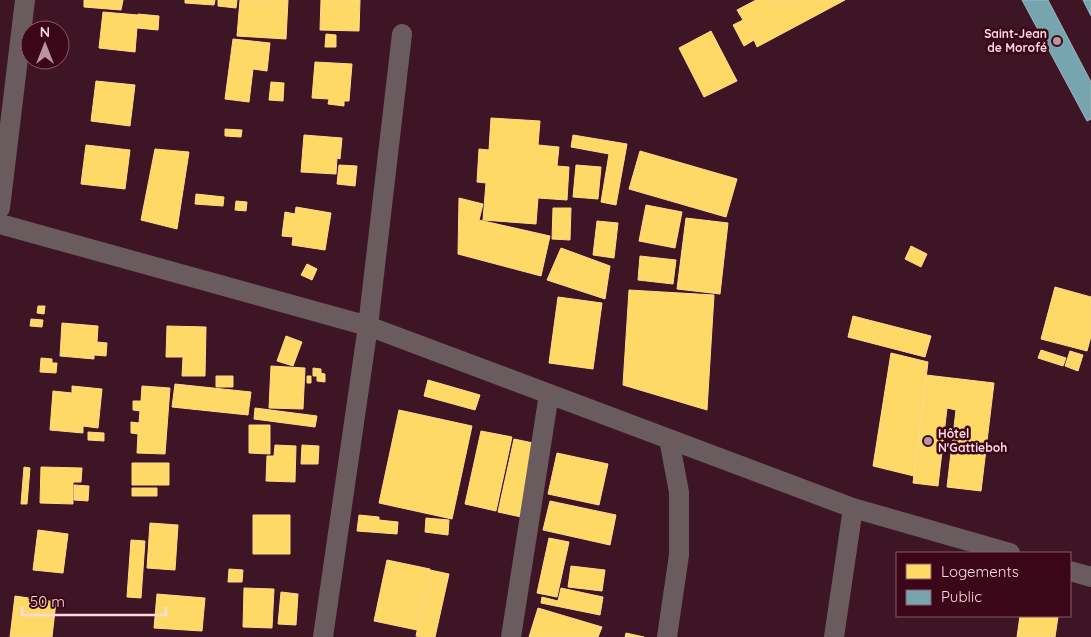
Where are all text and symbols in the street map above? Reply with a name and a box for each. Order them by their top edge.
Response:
north arrow [20,20,70,70]
text: N [40,23,50,41]
place label: Saint-Jean de Morofé [984,26,1047,55]
marker: Saint-Jean de Morofé [1051,35,1063,47]
place label: Hôtel N'Gattieboh [938,426,1007,455]
marker: Hôtel N'Gattieboh [922,435,934,447]
legend [896,552,1071,617]
text: Logements [941,562,1019,581]
scale bar [22,584,166,616]
text: Public [941,587,982,606]
text: 50 m [30,592,65,611]

